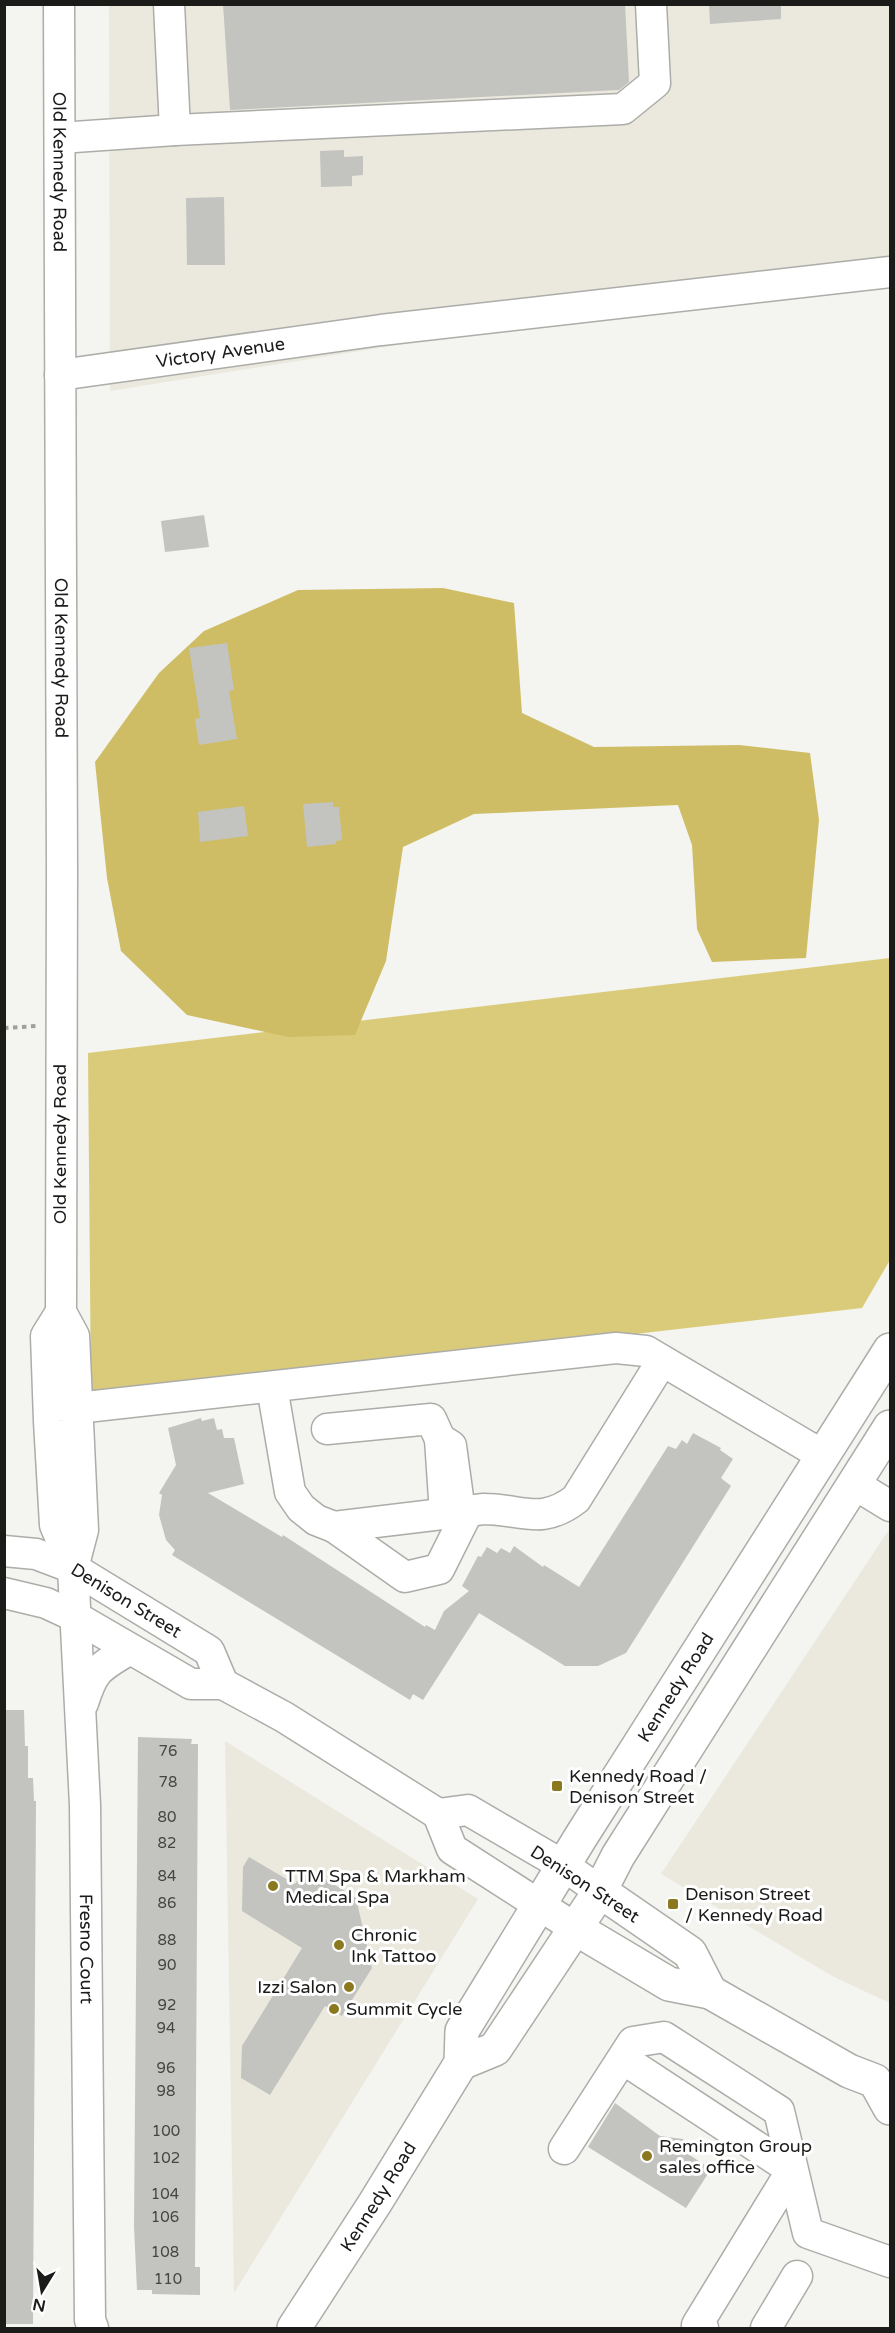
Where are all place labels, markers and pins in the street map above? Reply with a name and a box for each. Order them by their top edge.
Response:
place label: Kennedy Road / Denison Street [569,1765,707,1808]
marker: Kennedy Road / Denison Street [550,1779,564,1793]
place label: TTM Spa & Markham Medical Spa [285,1865,466,1908]
marker: TTM Spa & Markham Medical Spa [266,1879,280,1893]
place label: Denison Street / Kennedy Road [685,1883,823,1926]
marker: Denison Street / Kennedy Road [666,1897,680,1911]
place label: Chronic Ink Tattoo [351,1924,436,1967]
marker: Chronic Ink Tattoo [332,1938,346,1952]
place label: Izzi Salon [257,1976,337,1998]
marker: Izzi Salon [342,1980,356,1994]
place label: Summit Cycle [346,1998,462,2020]
marker: Summit Cycle [327,2002,341,2016]
place label: Remington Group sales office [659,2135,812,2178]
marker: Remington Group sales office [640,2149,654,2163]

